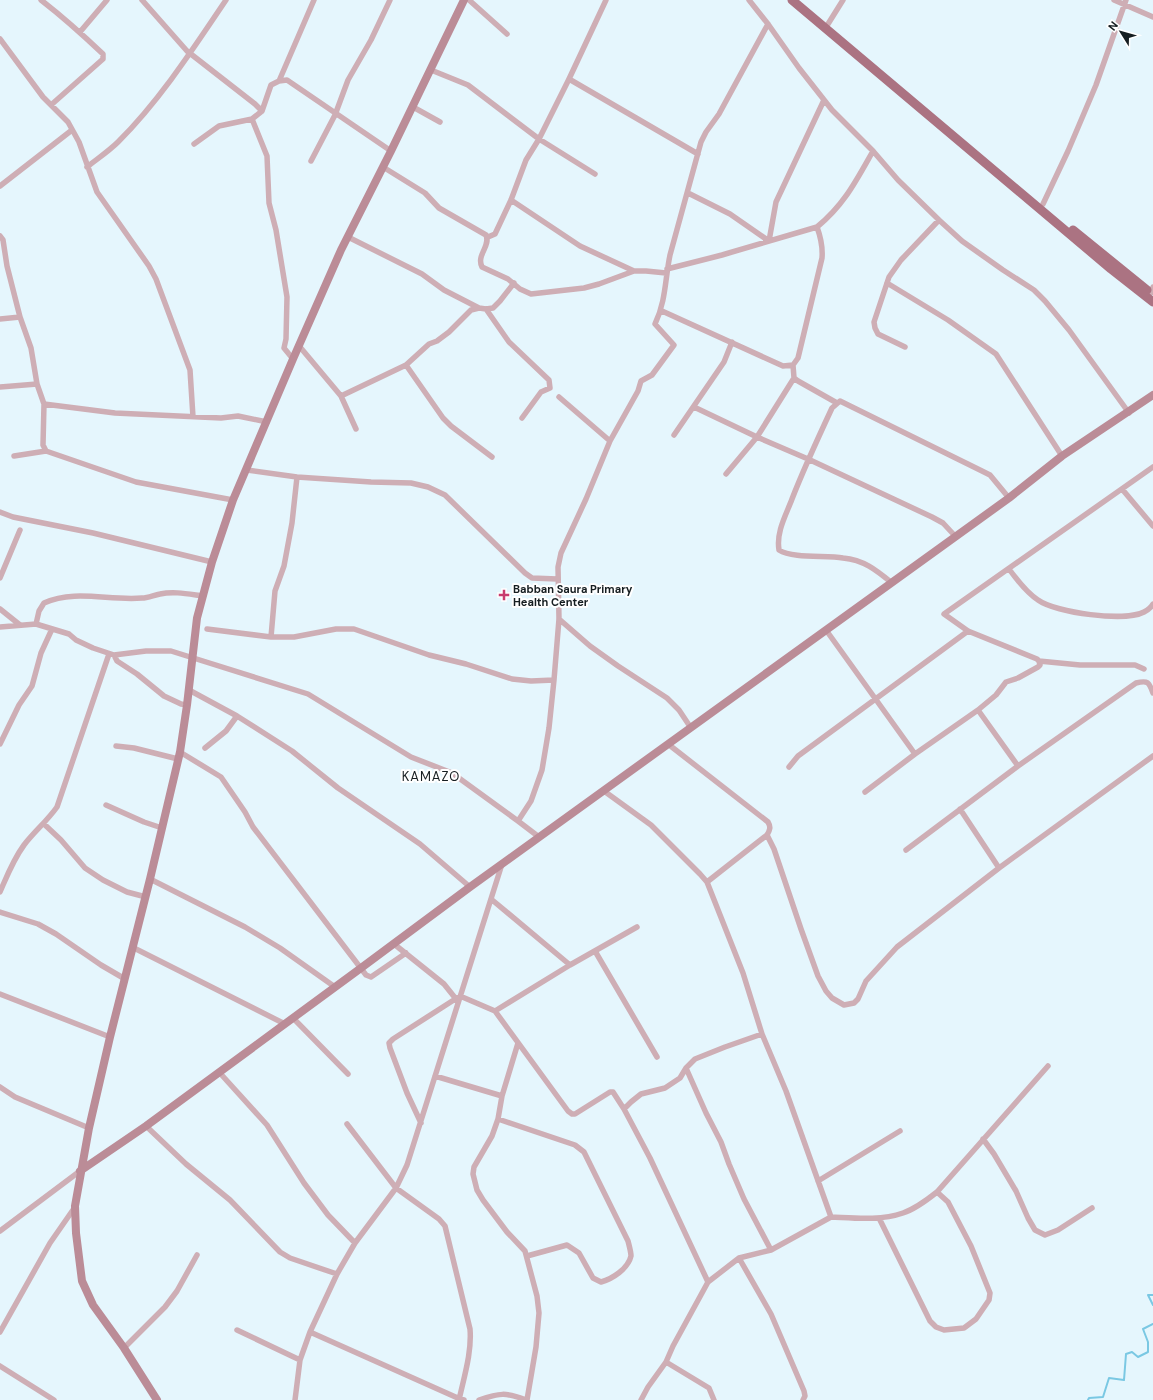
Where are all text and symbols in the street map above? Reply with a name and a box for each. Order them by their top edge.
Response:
north arrow [1101,12,1141,52]
text: N [1105,19,1121,33]
place label: Babban Saura Primary Health Center [513,582,633,609]
marker: Babban Saura Primary Health Center [498,589,510,601]
district label: KAMAZO [402,768,460,785]

